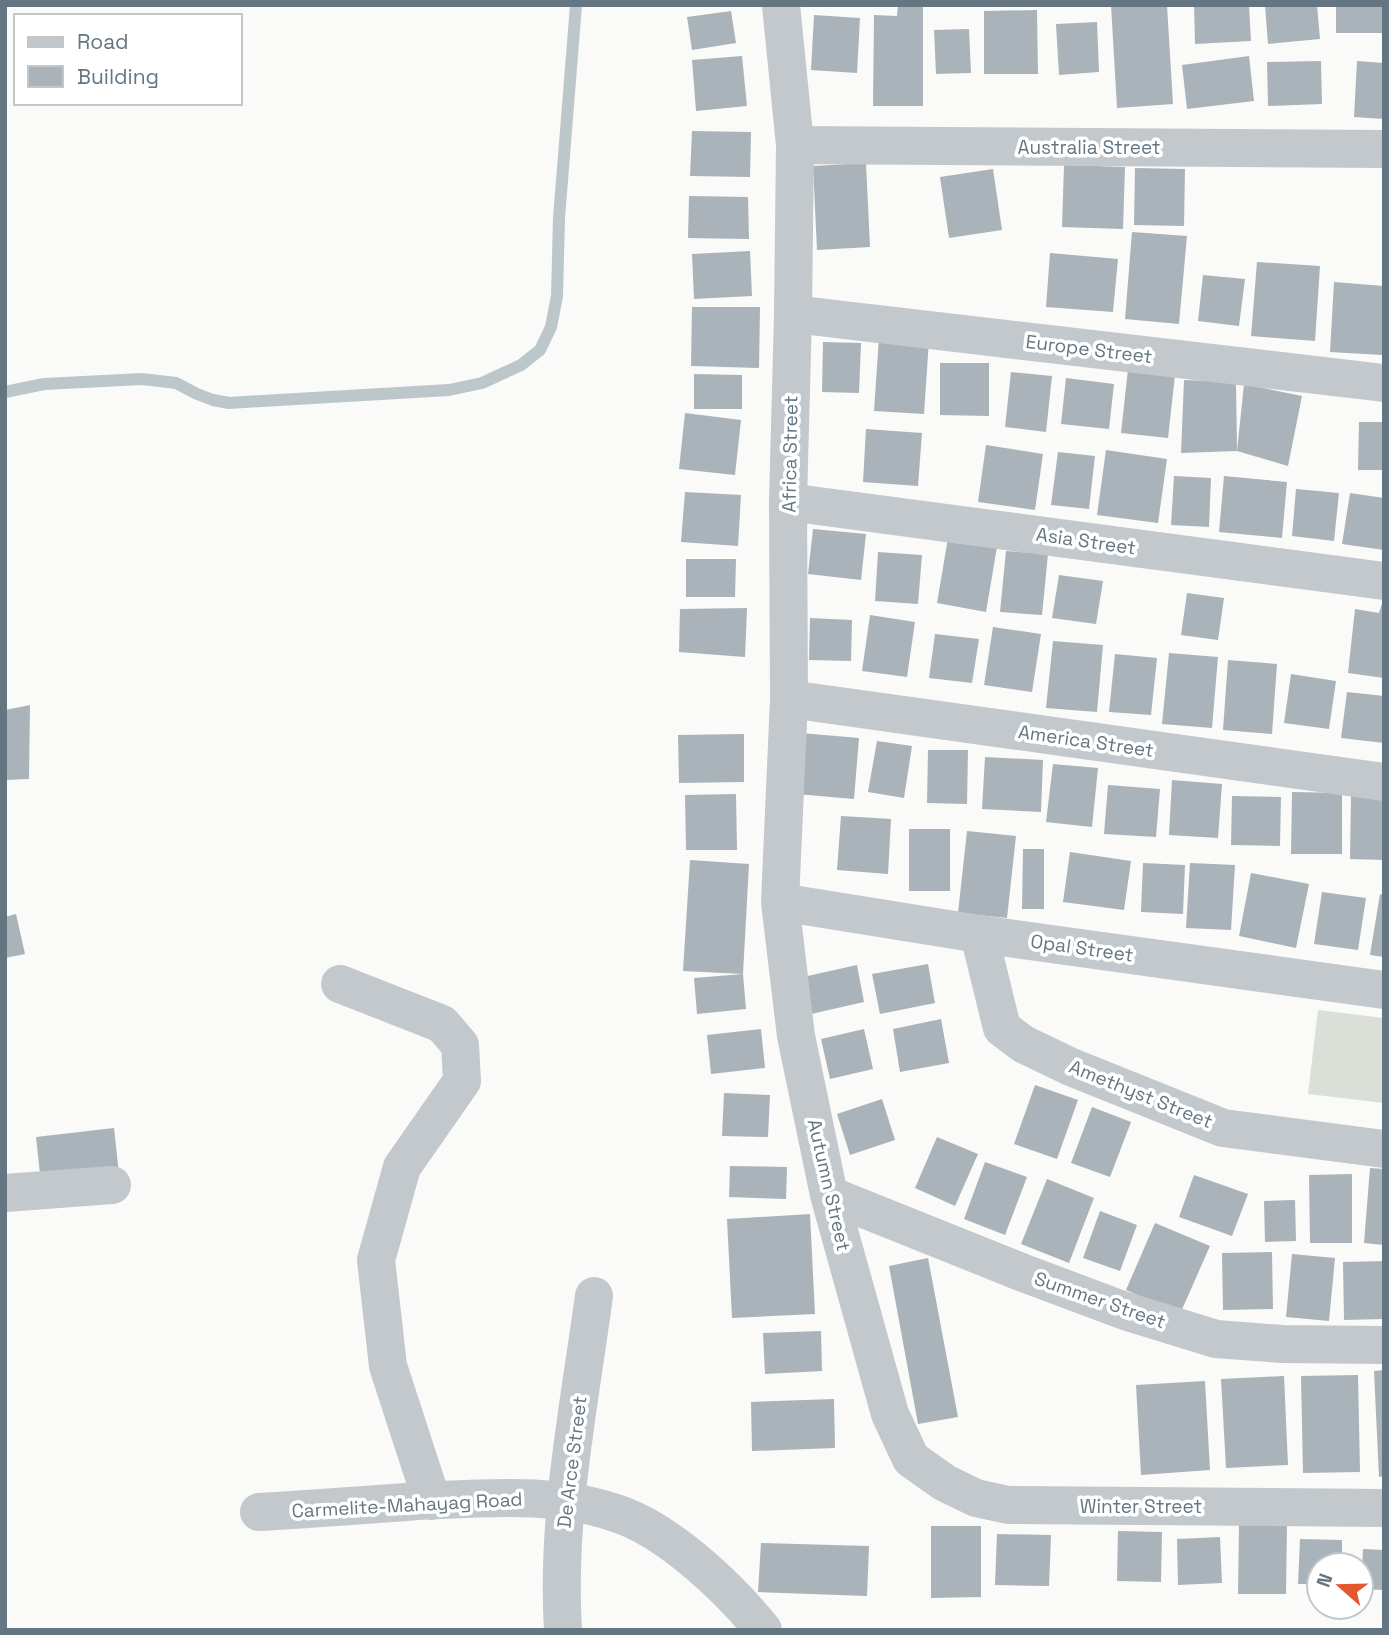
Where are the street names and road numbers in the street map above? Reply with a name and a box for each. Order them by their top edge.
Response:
street label: Australia Street [1017,135,1161,160]
street label: Europe Street [1024,329,1154,369]
street label: Africa Street [776,395,804,513]
street label: Asia Street [1034,522,1138,560]
street label: America Street [1017,719,1155,763]
street label: Opal Street [1029,928,1135,968]
street label: Amethyst Street [1066,1054,1216,1134]
street label: Autumn Street [802,1116,856,1254]
street label: Summer Street [1031,1266,1169,1334]
street label: De Arce Street [551,1395,593,1529]
street label: Carmelite-Mahayag Road [291,1486,523,1524]
street label: Winter Street [1080,1494,1202,1519]

